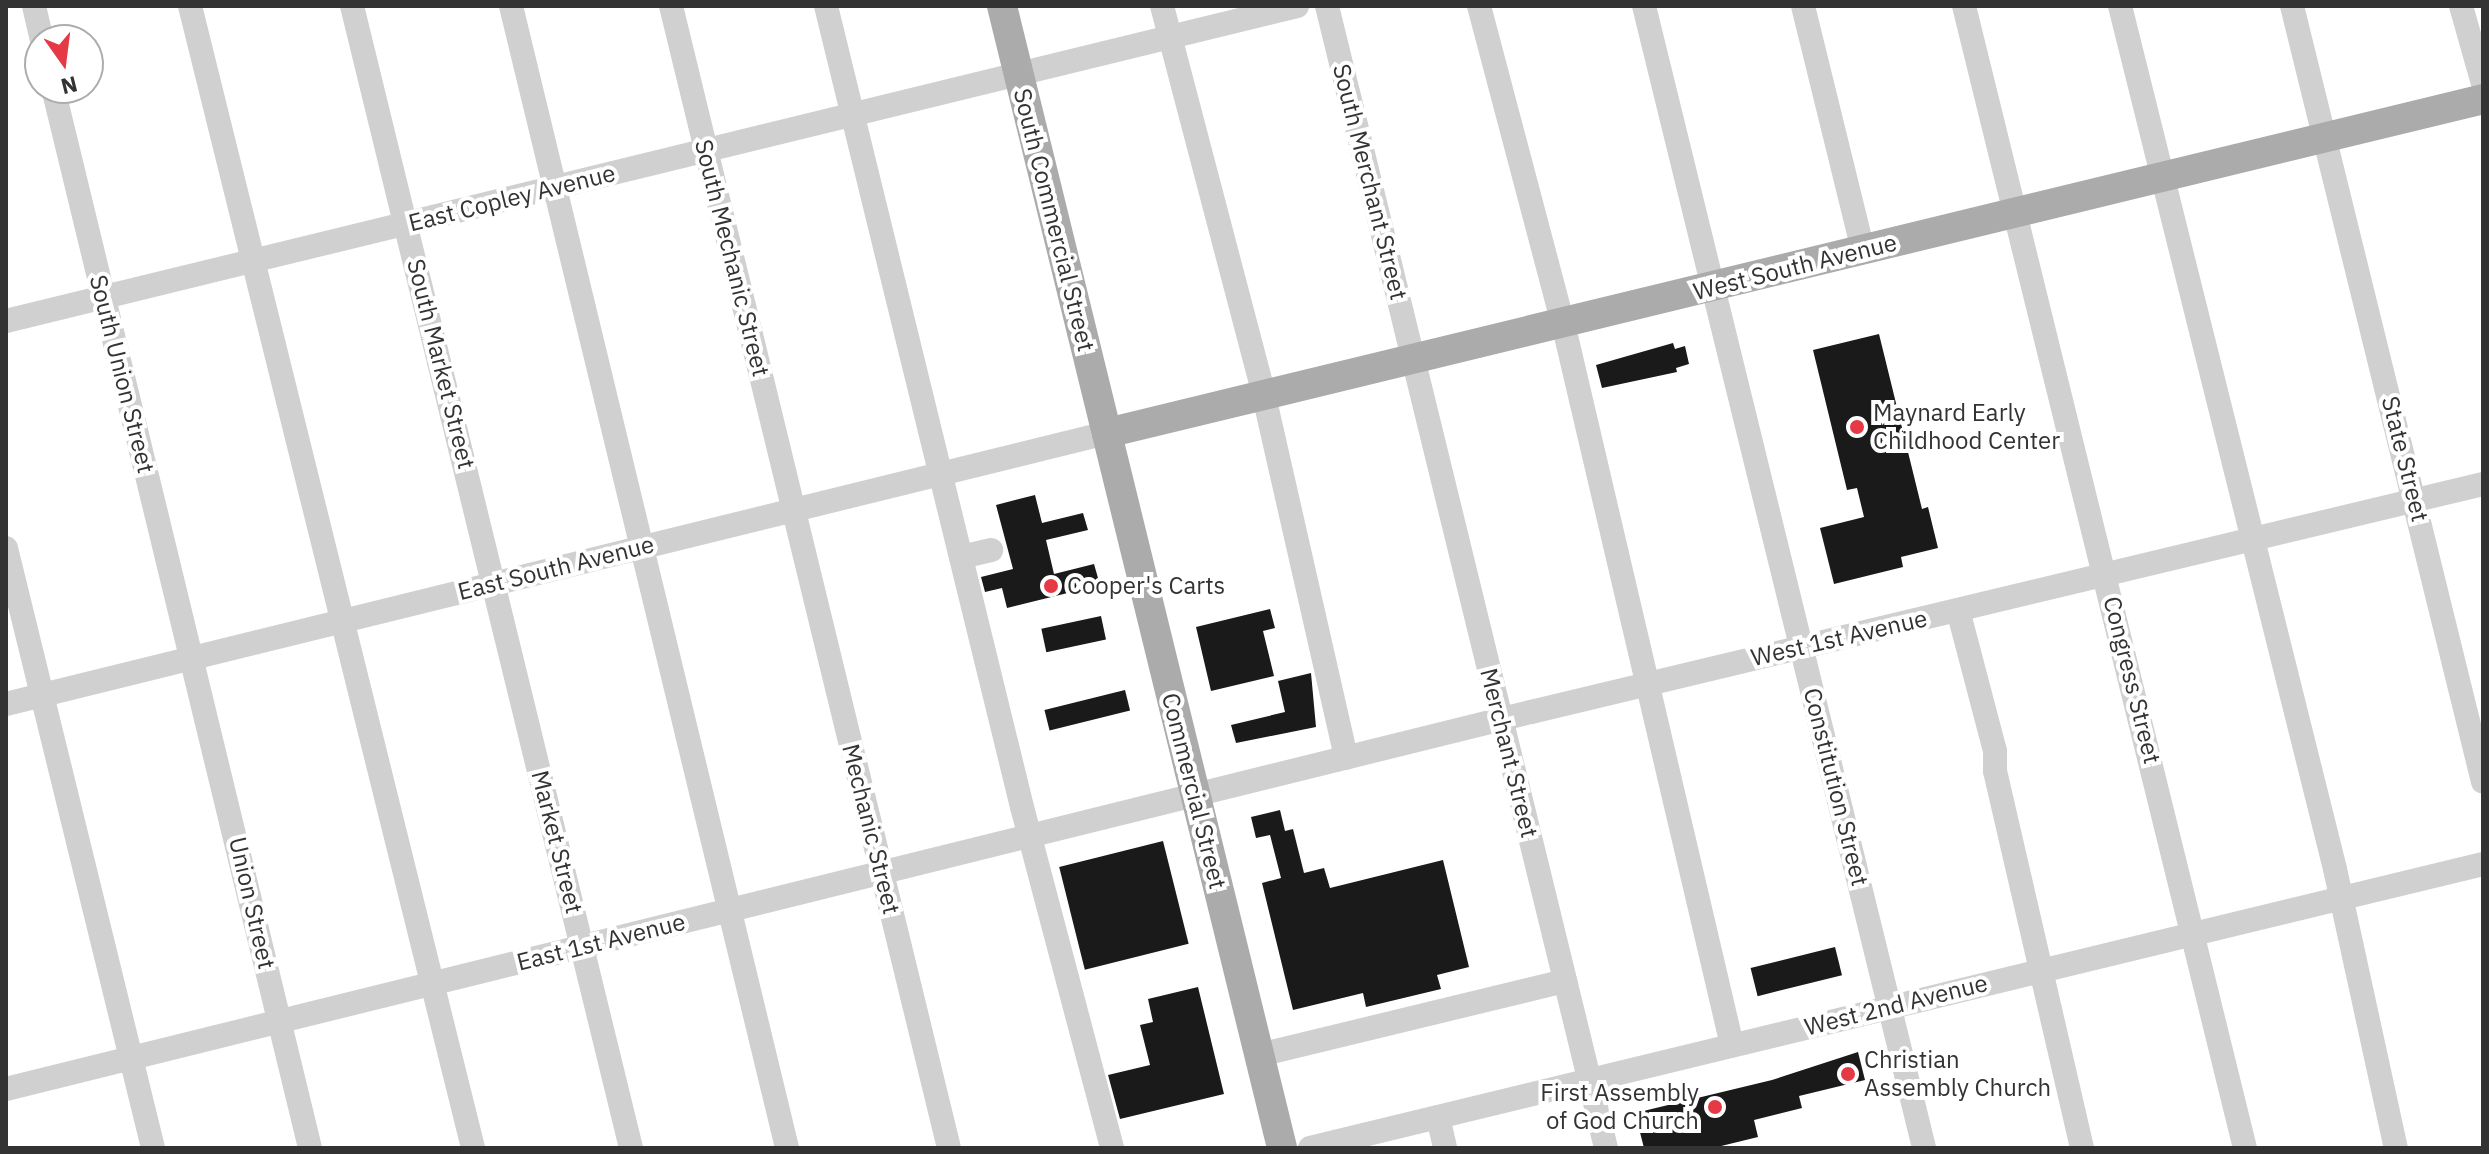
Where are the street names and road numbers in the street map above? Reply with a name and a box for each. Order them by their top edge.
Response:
street label: South Merchant Street [1327,61,1413,303]
street label: South Commercial Street [1007,86,1101,354]
street label: South Mechanic Street [689,137,775,379]
street label: East Copley Avenue [406,158,618,238]
street label: West South Avenue [1690,228,1900,306]
street label: South Market Street [401,256,481,472]
street label: South Union Street [83,272,161,476]
street label: State Street [2376,393,2434,525]
street label: East South Avenue [455,530,657,606]
street label: Congress Street [2097,593,2167,767]
street label: West 1st Avenue [1748,604,1930,672]
street label: Merchant Street [1474,665,1544,841]
street label: Constitution Street [1797,685,1875,889]
street label: Commercial Street [1156,690,1232,892]
street label: Mechanic Street [836,741,906,917]
street label: Market Street [525,767,589,917]
street label: Union Street [223,834,281,972]
street label: East 1st Avenue [514,907,688,977]
street label: West 2nd Avenue [1802,968,1990,1042]

